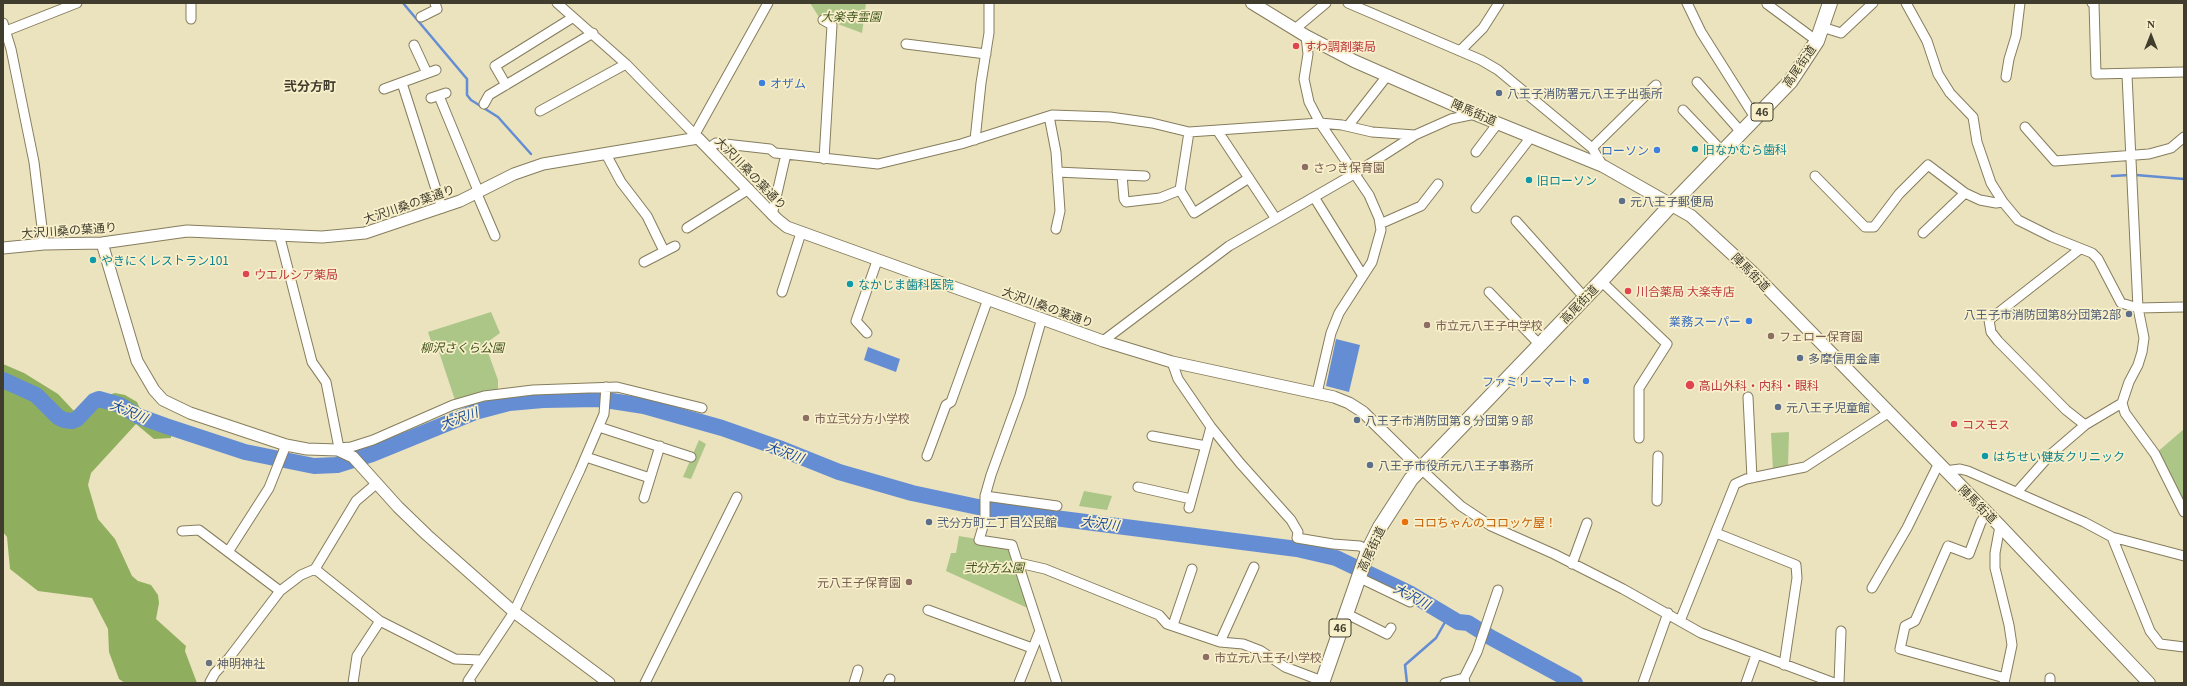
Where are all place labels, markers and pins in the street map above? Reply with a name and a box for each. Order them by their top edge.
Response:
place label: すわ調剤薬局 [1304,39,1376,53]
marker: すわ調剤薬局 [1291,41,1301,51]
place label: オザム [770,76,806,90]
marker: オザム [757,78,767,88]
place label: 八王子消防署元八王子出張所 [1507,86,1663,100]
marker: 八王子消防署元八王子出張所 [1494,88,1504,98]
place label: 旧なかむら歯科 [1703,142,1787,156]
place label: ローソン [1601,143,1649,157]
marker: 旧なかむら歯科 [1690,144,1700,154]
marker: ローソン [1652,145,1662,155]
place label: さつき保育園 [1313,160,1385,174]
marker: さつき保育園 [1300,162,1310,172]
place label: 旧ローソン [1537,173,1597,187]
marker: 旧ローソン [1524,175,1534,185]
place label: 元八王子郵便局 [1630,194,1714,208]
marker: 元八王子郵便局 [1617,196,1627,206]
place label: やきにくレストラン101 [101,253,229,267]
marker: やきにくレストラン101 [88,255,98,265]
place label: ウエルシア薬局 [254,267,338,281]
marker: ウエルシア薬局 [241,269,251,279]
place label: なかじま歯科医院 [858,277,954,291]
marker: なかじま歯科医院 [845,279,855,289]
place label: 川合薬局 大楽寺店 [1636,284,1735,298]
marker: 川合薬局 大楽寺店 [1623,286,1633,296]
place label: 八王子市消防団第8分団第2部 [1964,307,2121,321]
marker: 八王子市消防団第8分団第2部 [2124,309,2134,319]
place label: 業務スーパー [1669,314,1741,328]
marker: 業務スーパー [1744,316,1754,326]
place label: 市立元八王子中学校 [1435,318,1543,332]
marker: 市立元八王子中学校 [1422,320,1432,330]
place label: フェロー保育園 [1779,329,1863,343]
marker: フェロー保育園 [1766,331,1776,341]
place label: 多摩信用金庫 [1808,351,1880,365]
marker: 多摩信用金庫 [1795,353,1805,363]
place label: ファミリーマート [1482,374,1578,388]
marker: ファミリーマート [1581,376,1591,386]
place label: 高山外科・内科・眼科 [1699,378,1819,392]
marker: 高山外科・内科・眼科 [1684,379,1696,391]
place label: 元八王子児童館 [1786,400,1870,414]
marker: 元八王子児童館 [1773,402,1783,412]
place label: 市立弐分方小学校 [814,411,910,425]
marker: 市立弐分方小学校 [801,413,811,423]
place label: 八王子市消防団第８分団第９部 [1365,413,1533,427]
marker: 八王子市消防団第８分団第９部 [1352,415,1362,425]
place label: コスモス [1962,417,2010,431]
marker: コスモス [1949,419,1959,429]
place label: はちせい健友クリニック [1993,449,2125,463]
marker: はちせい健友クリニック [1980,451,1990,461]
place label: 八王子市役所元八王子事務所 [1378,458,1534,472]
marker: 八王子市役所元八王子事務所 [1365,460,1375,470]
place label: 弐分方町二丁目公民館 [937,515,1057,529]
place label: コロちゃんのコロッケ屋！ [1413,515,1557,529]
marker: 弐分方町二丁目公民館 [924,517,934,527]
marker: コロちゃんのコロッケ屋！ [1400,517,1410,527]
place label: 元八王子保育園 [817,575,901,589]
marker: 元八王子保育園 [904,577,914,587]
place label: 市立元八王子小学校 [1214,650,1322,664]
marker: 市立元八王子小学校 [1201,652,1211,662]
place label: 神明神社 [217,656,265,670]
marker: 神明神社 [204,658,214,668]

